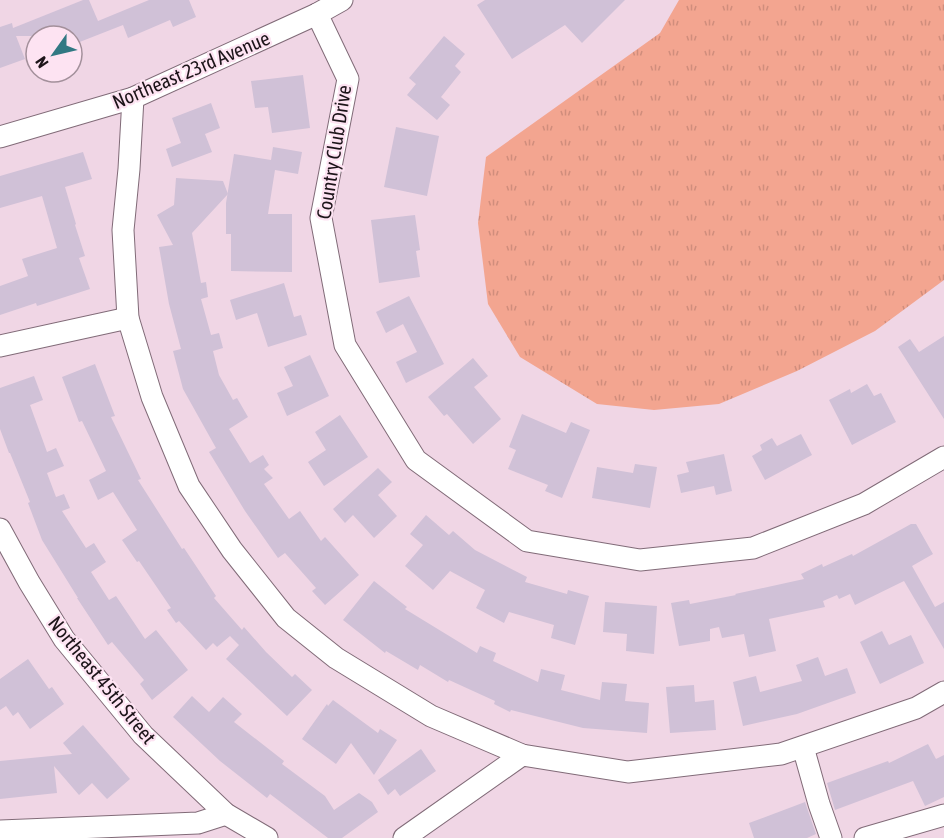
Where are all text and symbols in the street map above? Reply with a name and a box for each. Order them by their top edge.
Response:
north arrow [24,24,84,84]
street label: Northeast 23rd Avenue [109,26,273,113]
text: N [31,53,52,71]
street label: Country Club Drive [312,83,355,221]
street label: Northeast 45th Street [44,611,161,748]

